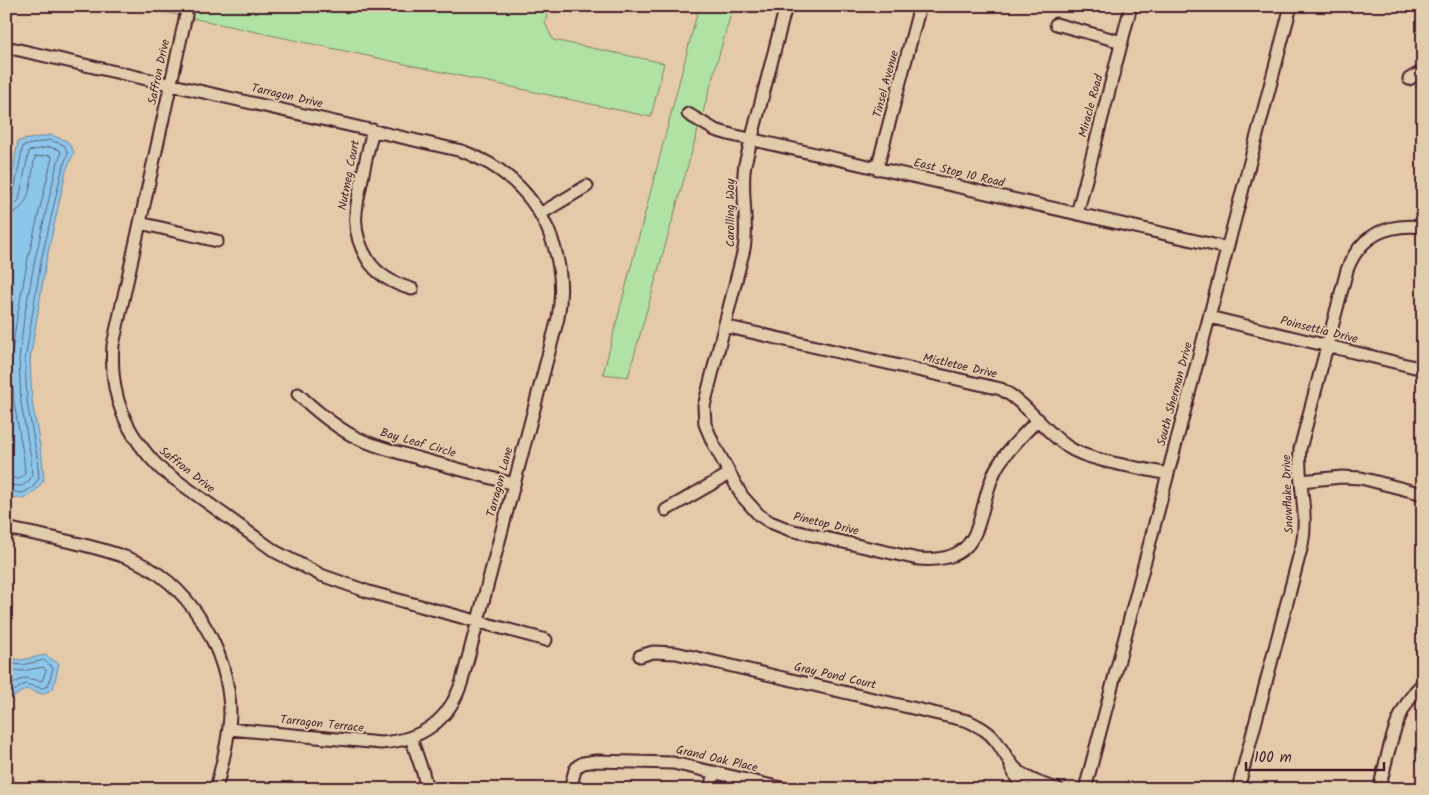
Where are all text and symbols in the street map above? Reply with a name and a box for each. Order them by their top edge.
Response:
street label: Saffron Drive [143,37,175,107]
street label: Tinsel Avenue [868,48,904,120]
street label: Miracle Road [1073,71,1109,140]
street label: Tarragon Drive [249,79,325,114]
street label: Nutmeg Court [333,138,365,212]
street label: East Stop 10 Road [912,153,1007,193]
street label: Carolling Way [721,178,740,247]
street label: Poinsettia Drive [1278,311,1360,349]
street label: South Sherman Drive [1152,339,1198,448]
street label: Mistletoe Drive [921,348,1000,384]
street label: Bay Leaf Circle [378,423,459,463]
street label: Saffron Drive [155,442,220,498]
street label: Tarragon Lane [482,444,519,519]
street label: Snowflake Drive [1277,453,1299,534]
street label: Pinetop Drive [791,507,861,541]
street label: Gray Pond Court [792,657,878,695]
street label: Tarragon Terrace [279,710,365,738]
street label: Grand Oak Place [674,740,760,778]
scale bar [1246,740,1384,772]
text: 100 m [1254,746,1292,770]

